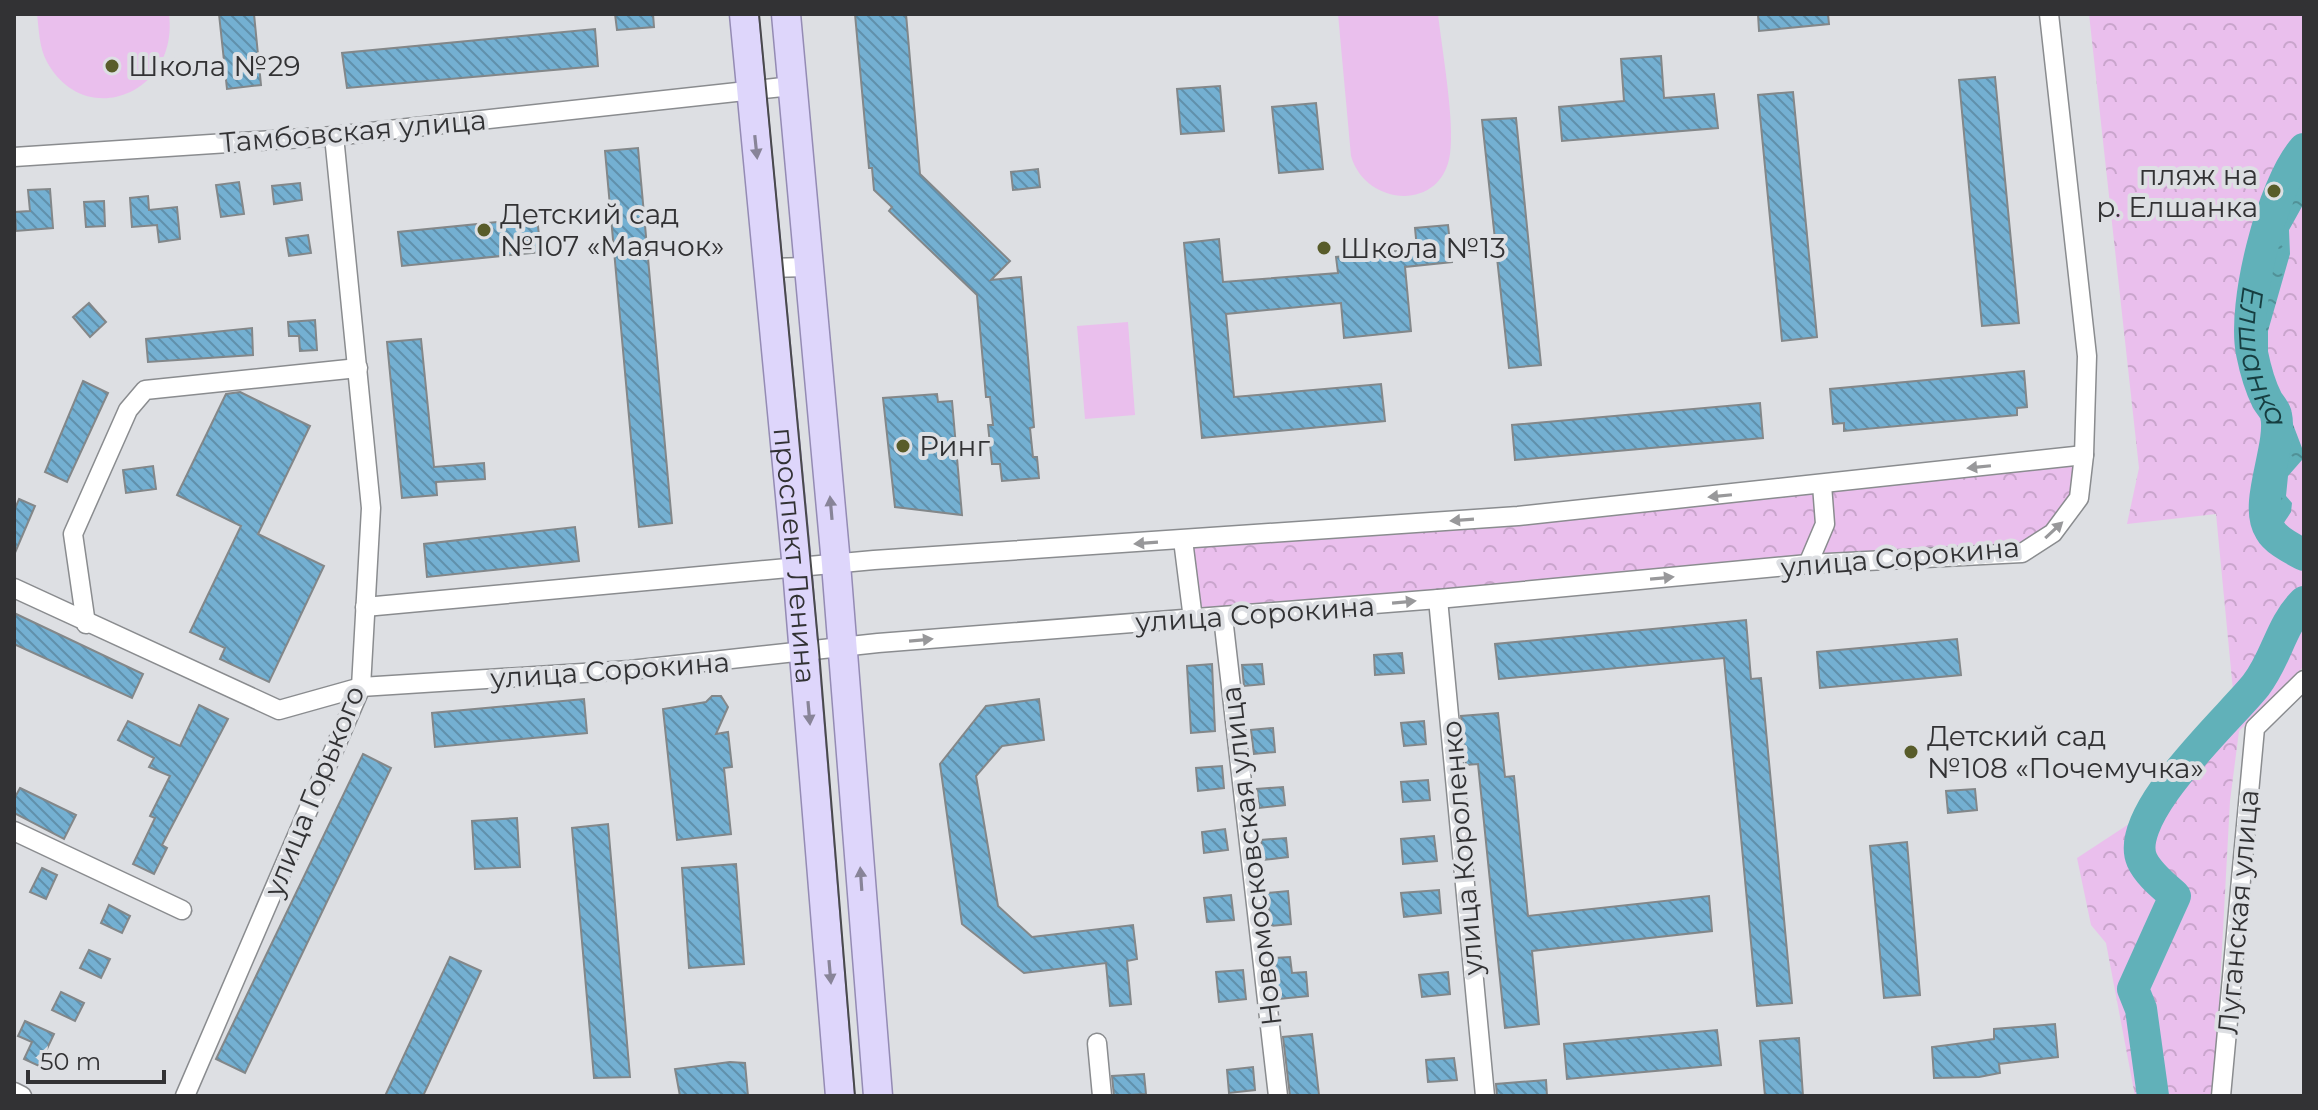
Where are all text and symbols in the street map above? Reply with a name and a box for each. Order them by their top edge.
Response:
place label: Школа №29 [128,49,301,83]
marker: Школа №29 [103,57,121,75]
street label: Тамбовская улица [218,102,488,160]
one-way arrow [749,135,762,160]
place label: пляж на р. Елшанка [2096,158,2258,224]
marker: пляж на р. Елшанка [2265,182,2283,200]
place label: Детский сад №107 «Маячок» [500,197,724,263]
marker: Детский сад №107 «Маячок» [475,221,493,239]
place label: Школа №13 [1340,231,1506,265]
marker: Школа №13 [1315,239,1333,257]
water label: Елшанка [2231,284,2296,430]
street label: проспект Ленина [767,426,823,685]
place label: Ринг [919,429,990,463]
marker: Ринг [894,437,912,455]
one-way arrow [1966,461,1991,474]
one-way arrow [1707,489,1732,502]
one-way arrow [824,495,837,520]
one-way arrow [1449,514,1474,527]
one-way arrow [2044,521,2063,539]
street label: улица Сорокина [1778,530,2021,584]
one-way arrow [1133,537,1158,550]
one-way arrow [1650,571,1675,584]
street label: улица Сорокина [1133,589,1376,639]
one-way arrow [1391,595,1416,608]
one-way arrow [909,633,934,646]
street label: улица Сорокина [488,645,731,695]
street label: улица Горького [256,681,372,902]
street label: Новомосковская улица [1213,684,1289,1028]
one-way arrow [803,701,816,726]
street label: улица Короленко [1434,719,1490,978]
place label: Детский сад №108 «Почемучка» [1927,719,2204,785]
marker: Детский сад №108 «Почемучка» [1902,743,1920,761]
street label: Луганская улица [2210,788,2266,1036]
one-way arrow [854,866,867,891]
one-way arrow [824,960,837,985]
scale bar [28,1034,164,1084]
text: 50 m [40,1047,101,1076]

